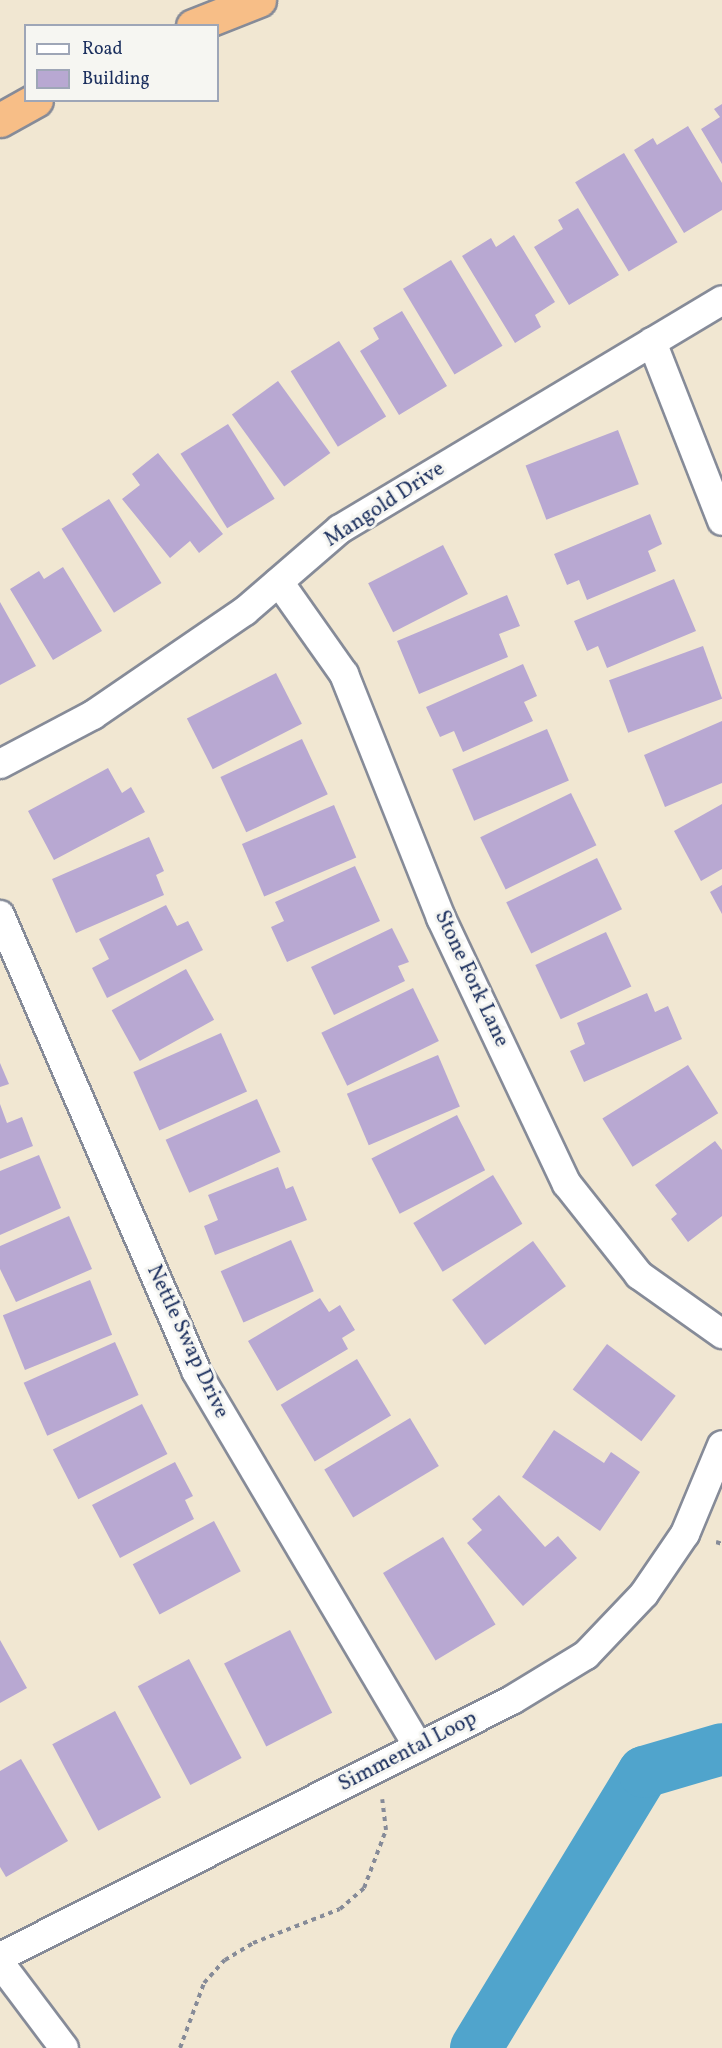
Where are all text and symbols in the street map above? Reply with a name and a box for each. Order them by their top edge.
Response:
legend [24,24,219,102]
text: Road [82,37,123,62]
text: Building [82,67,150,92]
street label: Mangold Drive [320,457,450,553]
street label: Stone Fork Lane [428,907,514,1051]
street label: Nettle Swap Drive [140,1261,234,1423]
street label: Simmental Loop [335,1706,481,1798]

